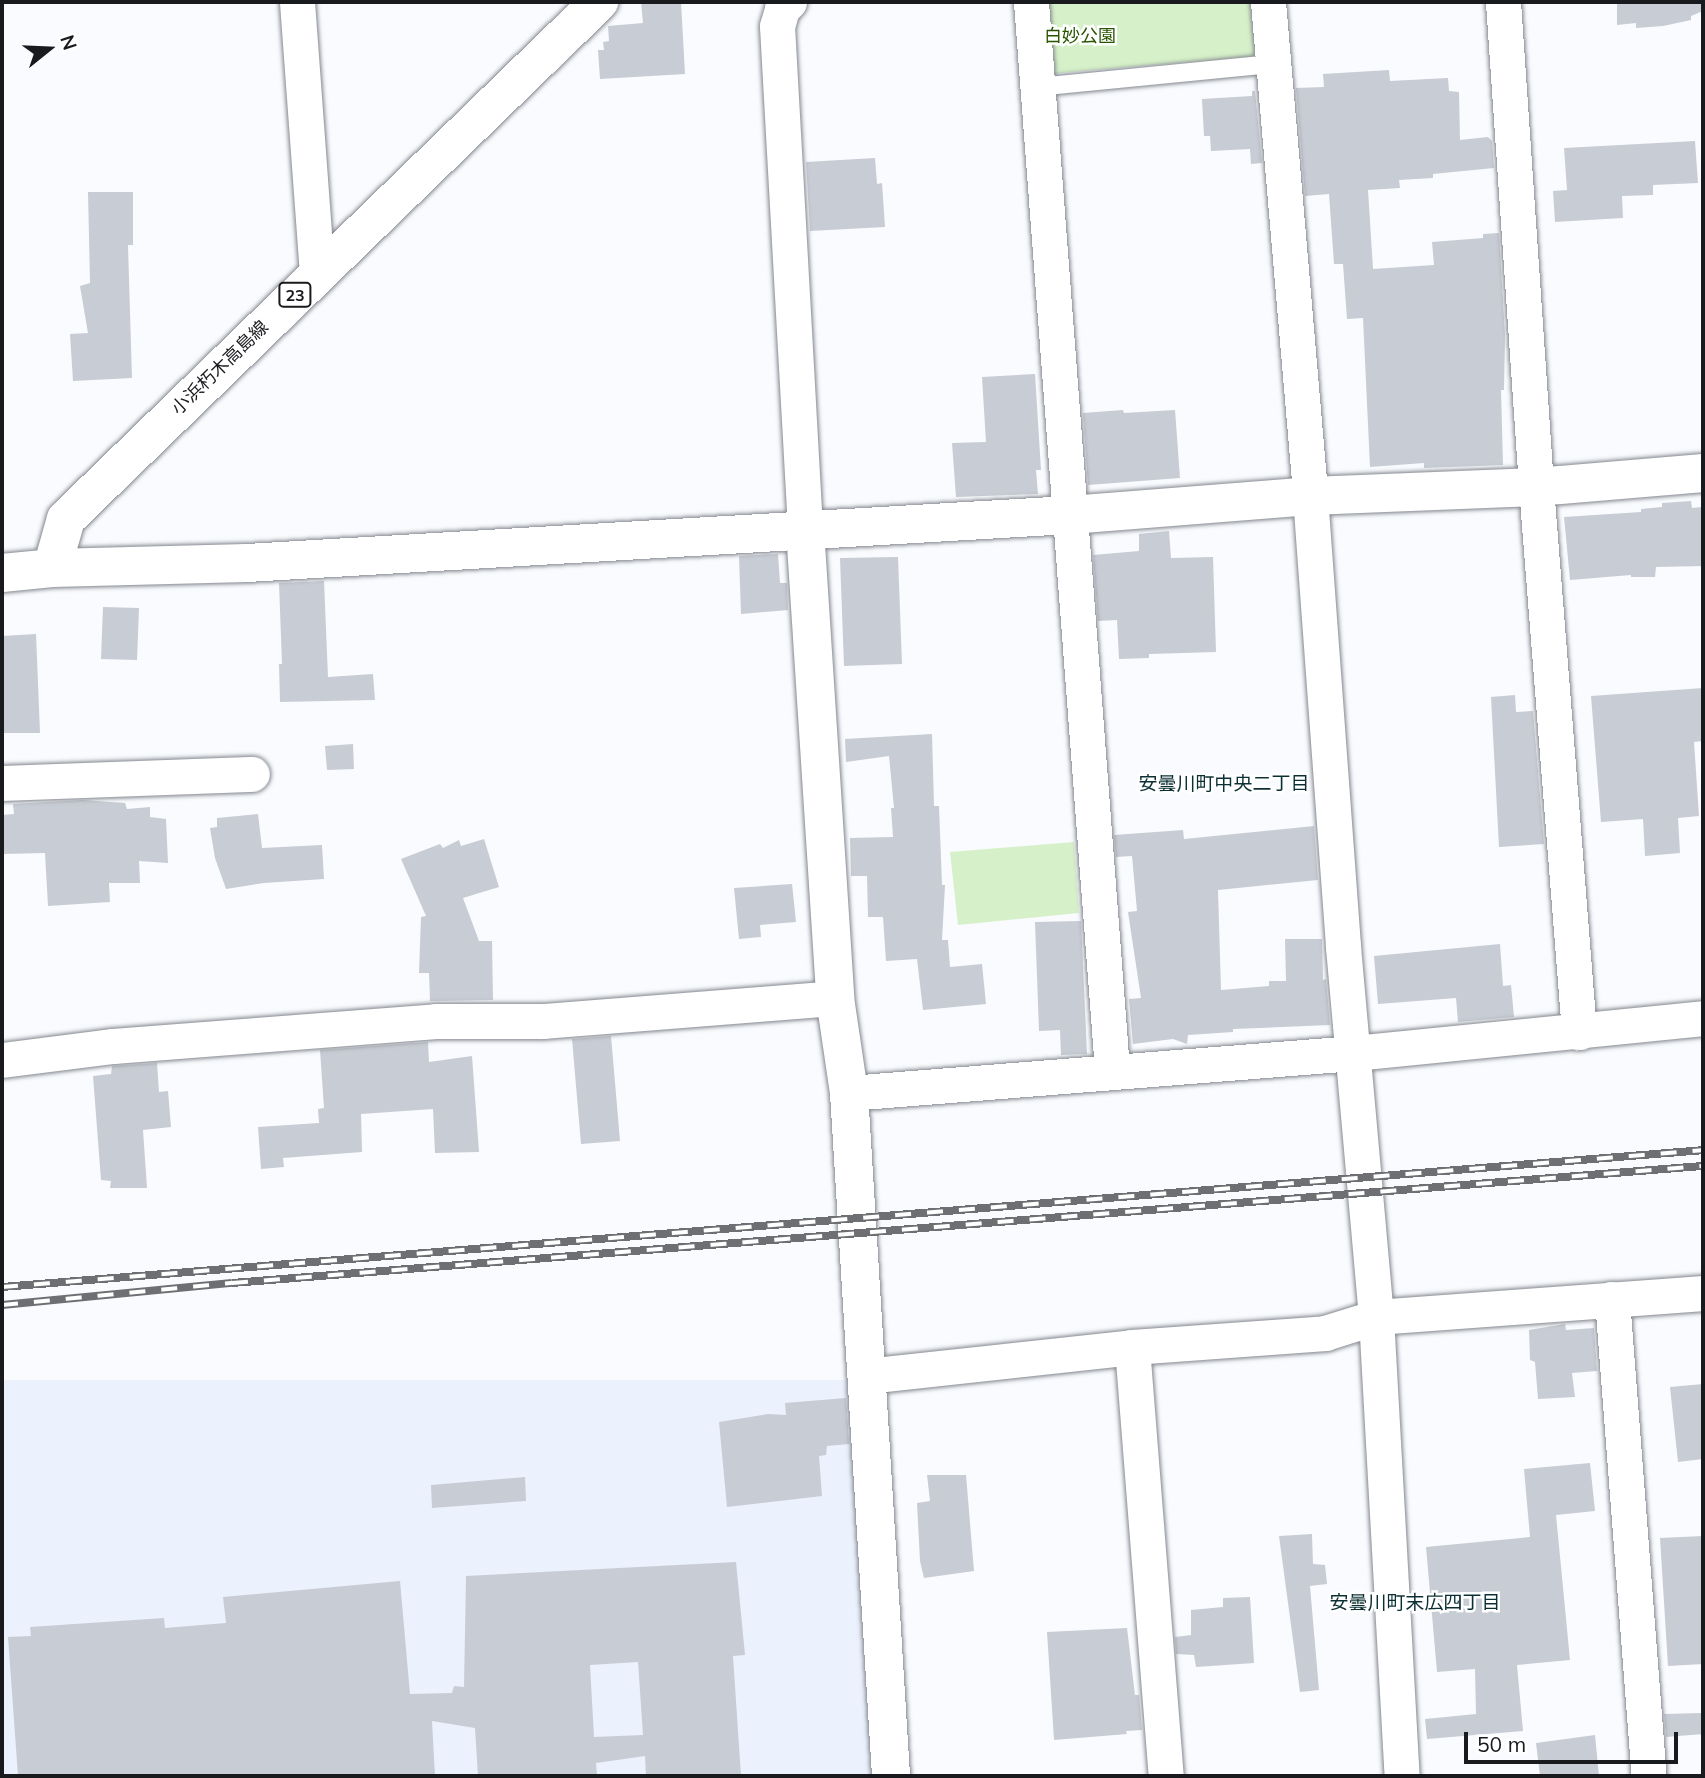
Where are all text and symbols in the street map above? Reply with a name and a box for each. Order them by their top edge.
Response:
north arrow [14,14,84,84]
park label: 白妙公園 [1044,25,1116,47]
text: N [55,32,83,53]
road number: 23 [278,282,312,308]
street label: 小浜朽木高島線 [167,316,273,420]
district label: 安曇川町中央二丁目 [1139,773,1309,795]
district label: 安曇川町末広四丁目 [1330,1592,1500,1614]
scale bar [1467,1718,1680,1762]
text: 50 m [1477,1731,1526,1757]

